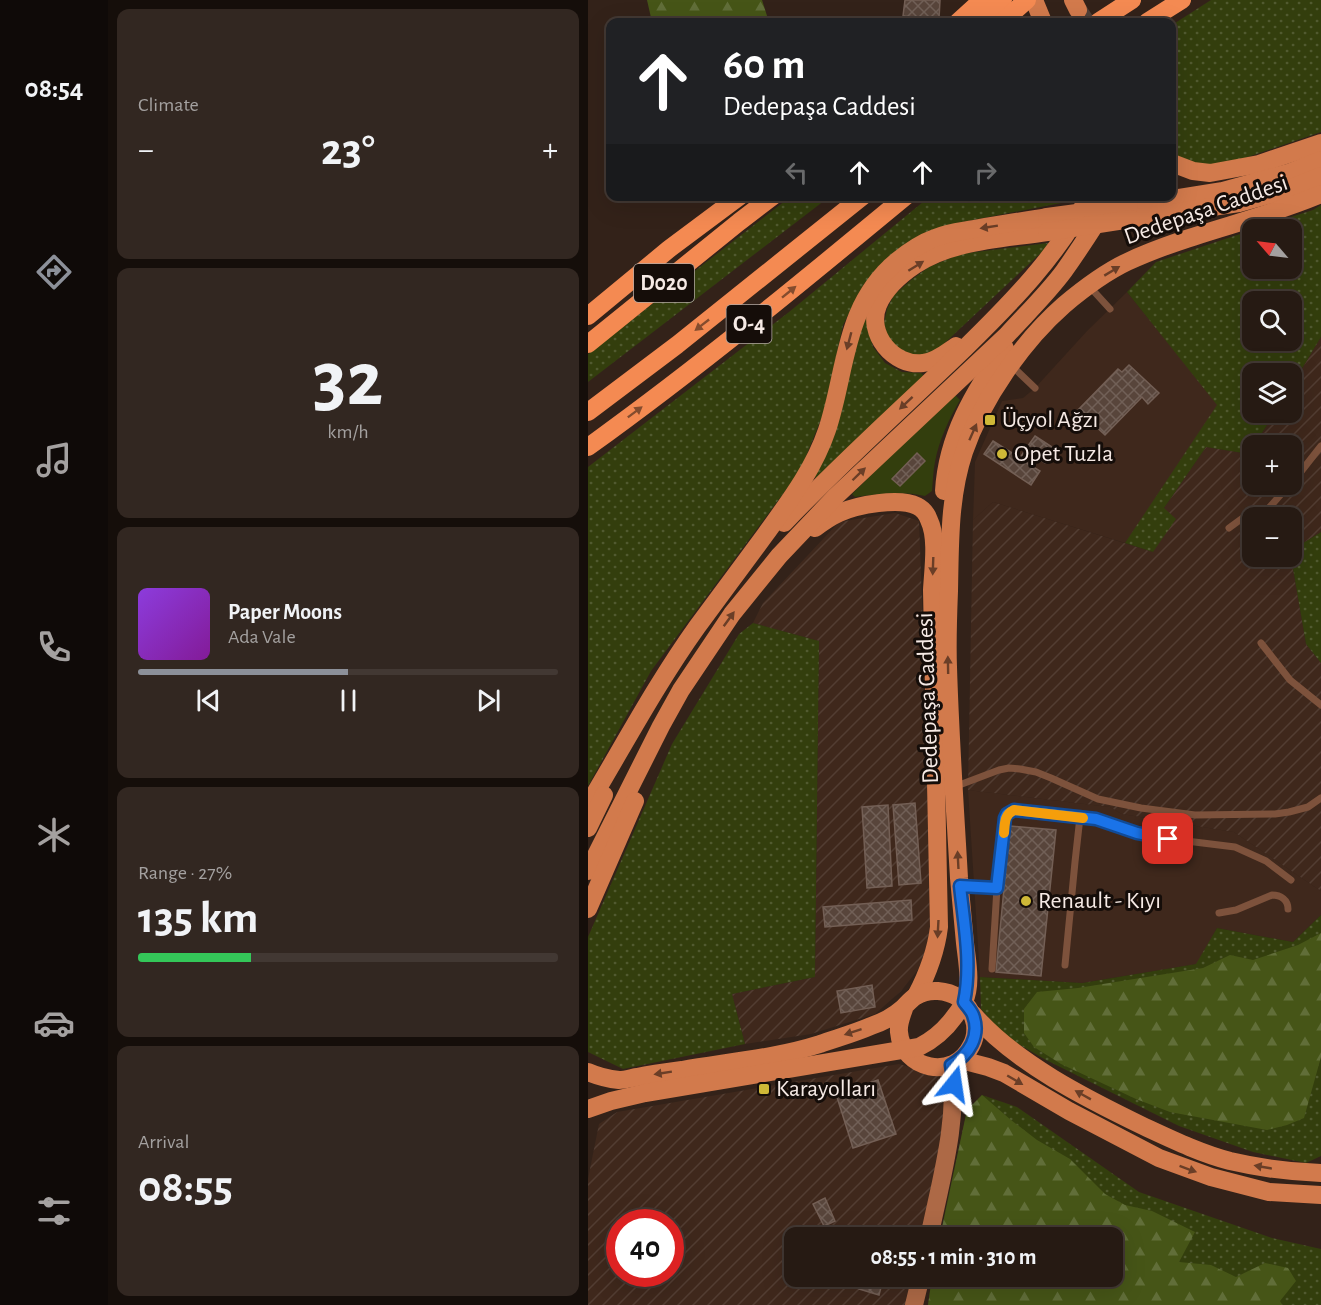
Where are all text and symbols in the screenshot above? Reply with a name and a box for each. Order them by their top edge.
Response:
icon: ahead [624,42,702,120]
text: 60 m [723,44,805,86]
text: 08:54 [25,75,83,102]
text: Dedepaşa Caddesi [723,93,916,120]
text: Climate [138,95,199,115]
text: 23° [321,128,375,173]
text: − [138,134,154,167]
text: + [542,134,558,167]
icon: left [780,156,813,189]
icon: ahead [843,156,876,189]
icon: ahead [906,156,939,189]
icon: right [969,156,1002,189]
street label: Dedepaşa Caddesi [1121,171,1291,249]
north arrow [1242,219,1302,279]
map controls [1242,219,1302,567]
one-way arrow [979,222,998,231]
icon: directions [33,251,75,293]
one-way arrow [908,261,924,272]
road number: D020 [634,264,694,302]
one-way arrow [1104,265,1120,276]
one-way arrow [781,286,797,299]
button: search [1242,291,1302,351]
road number: O-4 [726,305,772,343]
one-way arrow [695,319,710,331]
one-way arrow [843,332,853,350]
text: 32 [313,342,383,420]
button: layers [1242,363,1302,423]
one-way arrow [899,396,914,410]
one-way arrow [627,406,643,419]
place label: Üçyol Ağzı [1002,407,1098,432]
marker: Üçyol Ağzı [983,413,997,427]
text: km/h [327,422,369,442]
one-way arrow [968,422,978,440]
button: + [1242,435,1302,495]
icon: music [33,439,75,481]
place label: Opet Tuzla [1014,442,1113,466]
marker: Opet Tuzla [995,447,1009,461]
one-way arrow [852,467,867,481]
button: − [1242,507,1302,567]
one-way arrow [928,556,938,575]
text: Paper Moons [228,601,342,623]
one-way arrow [723,611,735,627]
street label: Dedepaşa Caddesi [913,612,943,784]
icon: phone [33,626,75,668]
text: Ada Vale [228,627,296,647]
one-way arrow [943,656,953,675]
icon: previous [192,684,225,717]
icon: pause [332,684,365,717]
icon: next [472,684,505,717]
pin [1142,813,1193,864]
icon: climate [33,814,75,856]
icon: arrive [1151,822,1184,855]
one-way arrow [954,851,963,870]
text: Range · 27% [138,863,232,883]
place label: Renault - Kıyı [1038,889,1161,913]
marker: Renault - Kıyı [1019,894,1033,908]
text: 135 km [138,896,258,941]
one-way arrow [933,919,943,938]
icon: car [33,1002,75,1044]
one-way arrow [844,1028,862,1038]
position arrow [922,1052,986,1116]
one-way arrow [653,1068,672,1077]
one-way arrow [1007,1074,1023,1085]
place label: Karayolları [776,1077,876,1101]
marker: Karayolları [757,1082,771,1096]
one-way arrow [1074,1090,1091,1100]
text: Arrival [138,1132,189,1152]
one-way arrow [1253,1162,1272,1171]
one-way arrow [1179,1164,1197,1174]
text: 08:55 [138,1165,233,1210]
icon: filters [33,1190,75,1232]
speed limit sign: 40 [606,1209,684,1287]
text: 08:55 · 1 min · 310 m [870,1246,1037,1268]

